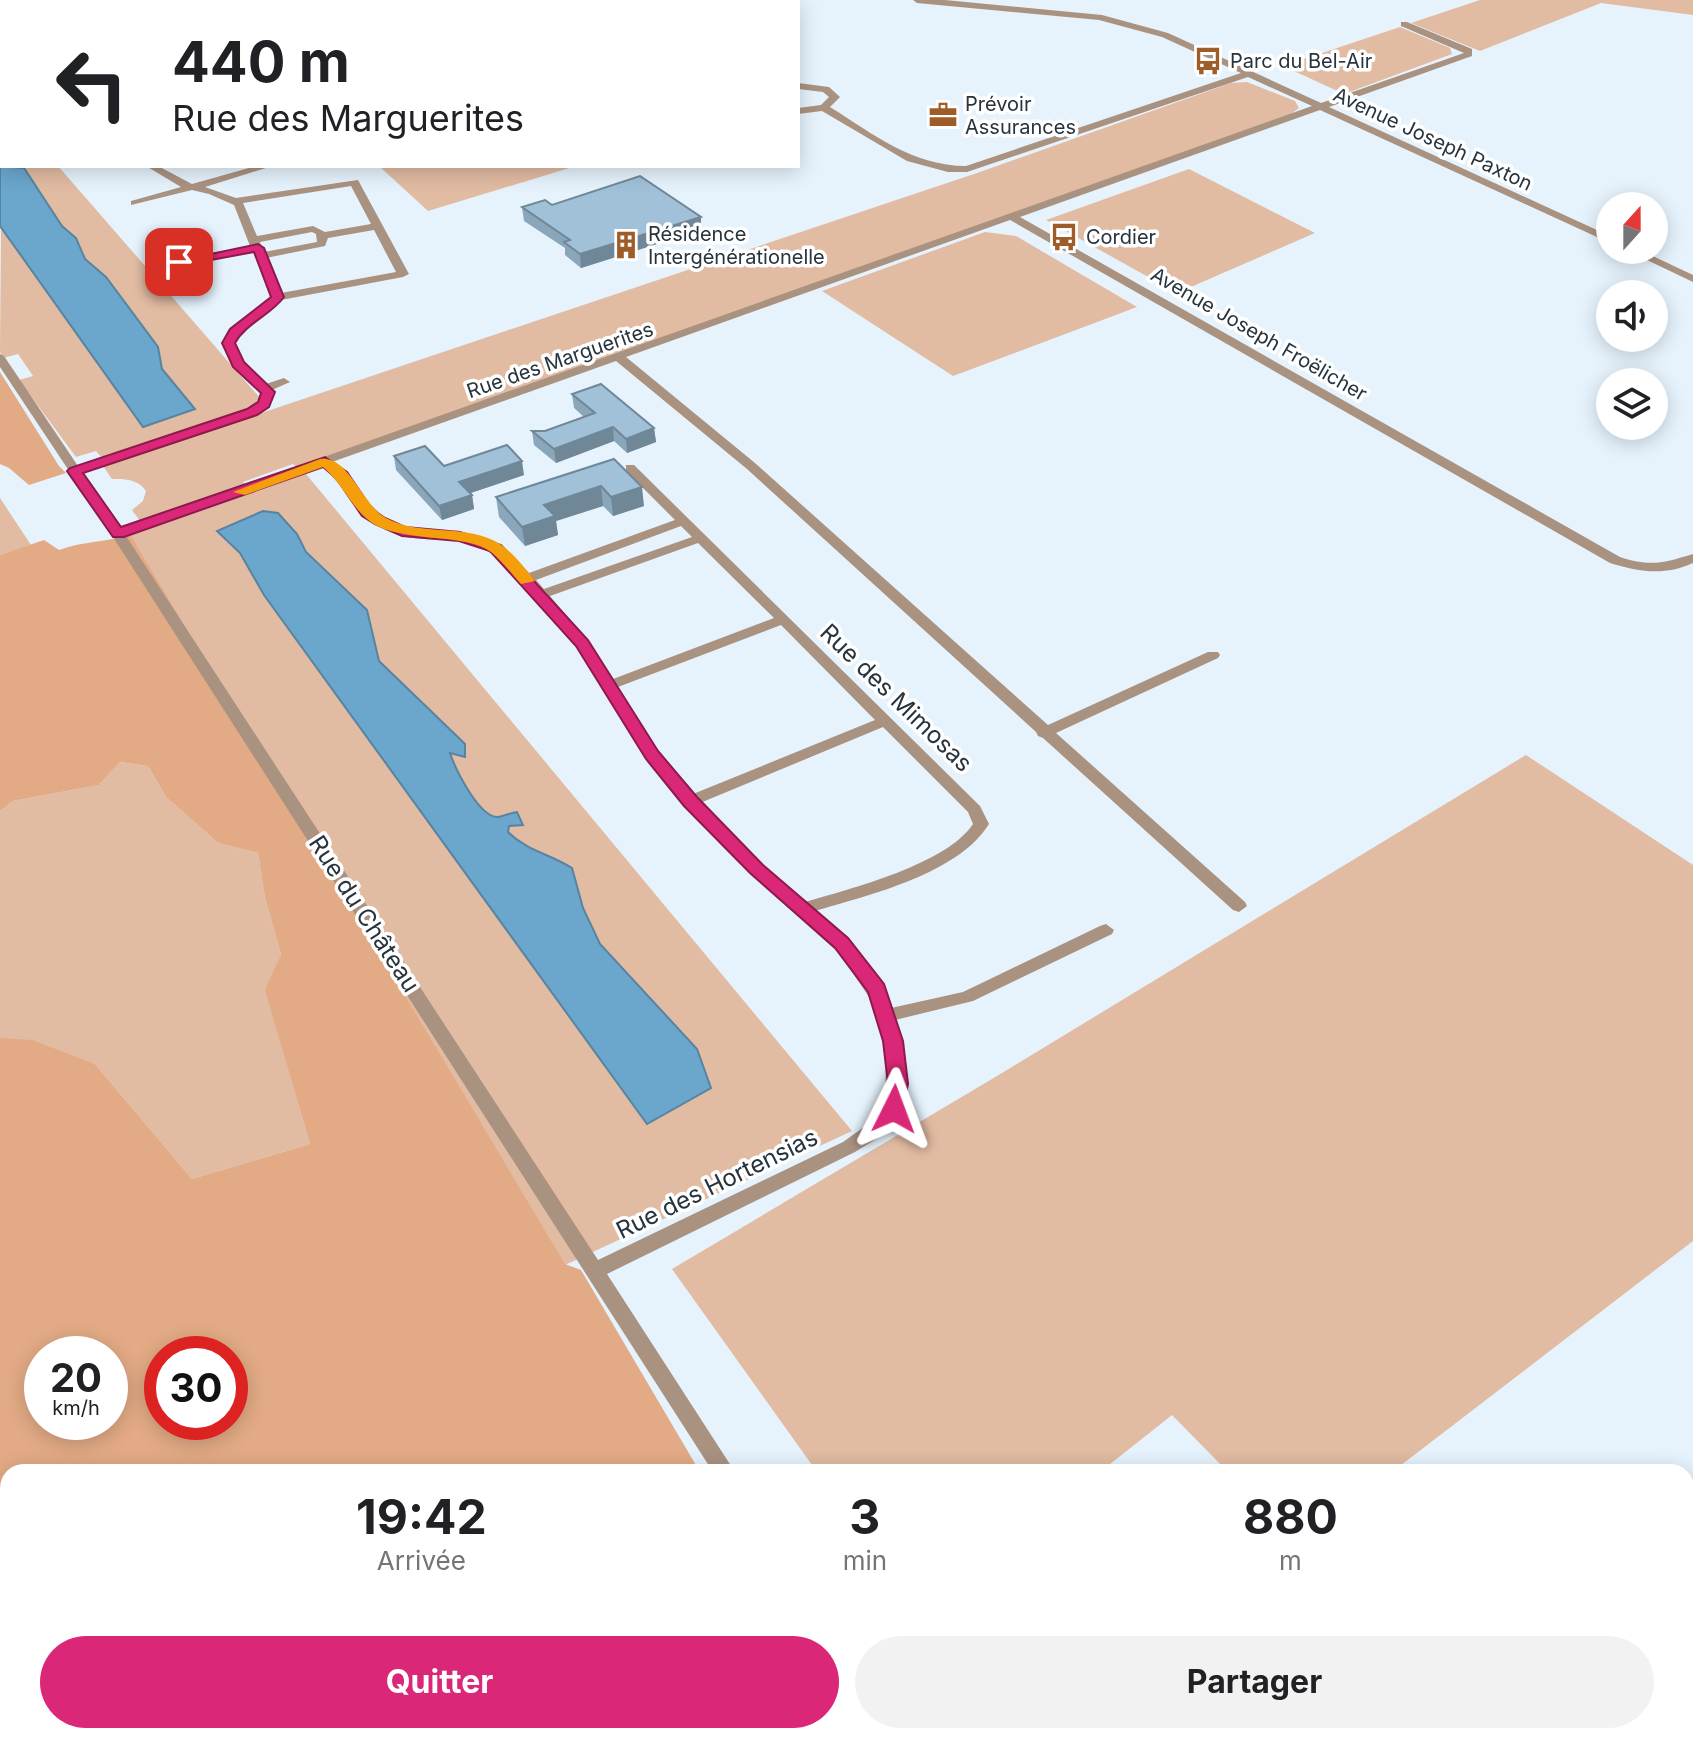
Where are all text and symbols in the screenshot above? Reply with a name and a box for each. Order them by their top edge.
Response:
text: 440 m [172,28,350,96]
icon: left [40,32,144,136]
bus stop icon: Parc du Bel-Air [1193,46,1223,76]
place label: Parc du Bel-Air [1230,49,1373,73]
street label: Avenue Joseph Paxton [1330,82,1536,196]
place label: Prévoir Assurances [965,92,1076,139]
text: Rue des Marguerites [172,96,524,140]
office icon: Prévoir Assurances [928,100,958,130]
north arrow [1596,192,1668,264]
map controls [1596,192,1668,440]
place label: Résidence Intergénérationelle [648,222,825,269]
bus stop icon: Cordier [1049,222,1079,252]
place label: Cordier [1086,225,1157,249]
pin [145,228,213,296]
building icon: Résidence Intergénérationelle [611,230,641,260]
icon: arrive [157,240,201,284]
street label: Avenue Joseph Froëlicher [1147,262,1372,406]
button: sound [1596,280,1668,352]
street label: Rue des Marguerites [464,317,656,403]
button: layers [1596,368,1668,440]
street label: Rue des Mimosas [814,618,978,778]
street label: Rue du Château [303,830,426,997]
position arrow [852,1067,936,1151]
street label: Rue des Hortensias [611,1122,822,1245]
speed limit sign: 30 [144,1336,248,1440]
text: 20 [50,1353,102,1402]
text: km/h [52,1396,100,1420]
text: 19:42 [356,1487,487,1546]
text: 3 [849,1487,880,1546]
text: 880 [1243,1487,1338,1546]
text: Arrivée [377,1545,466,1576]
text: min [843,1545,887,1576]
text: m [1279,1545,1302,1576]
button: Quitter [40,1636,839,1728]
button: Partager [855,1636,1654,1728]

